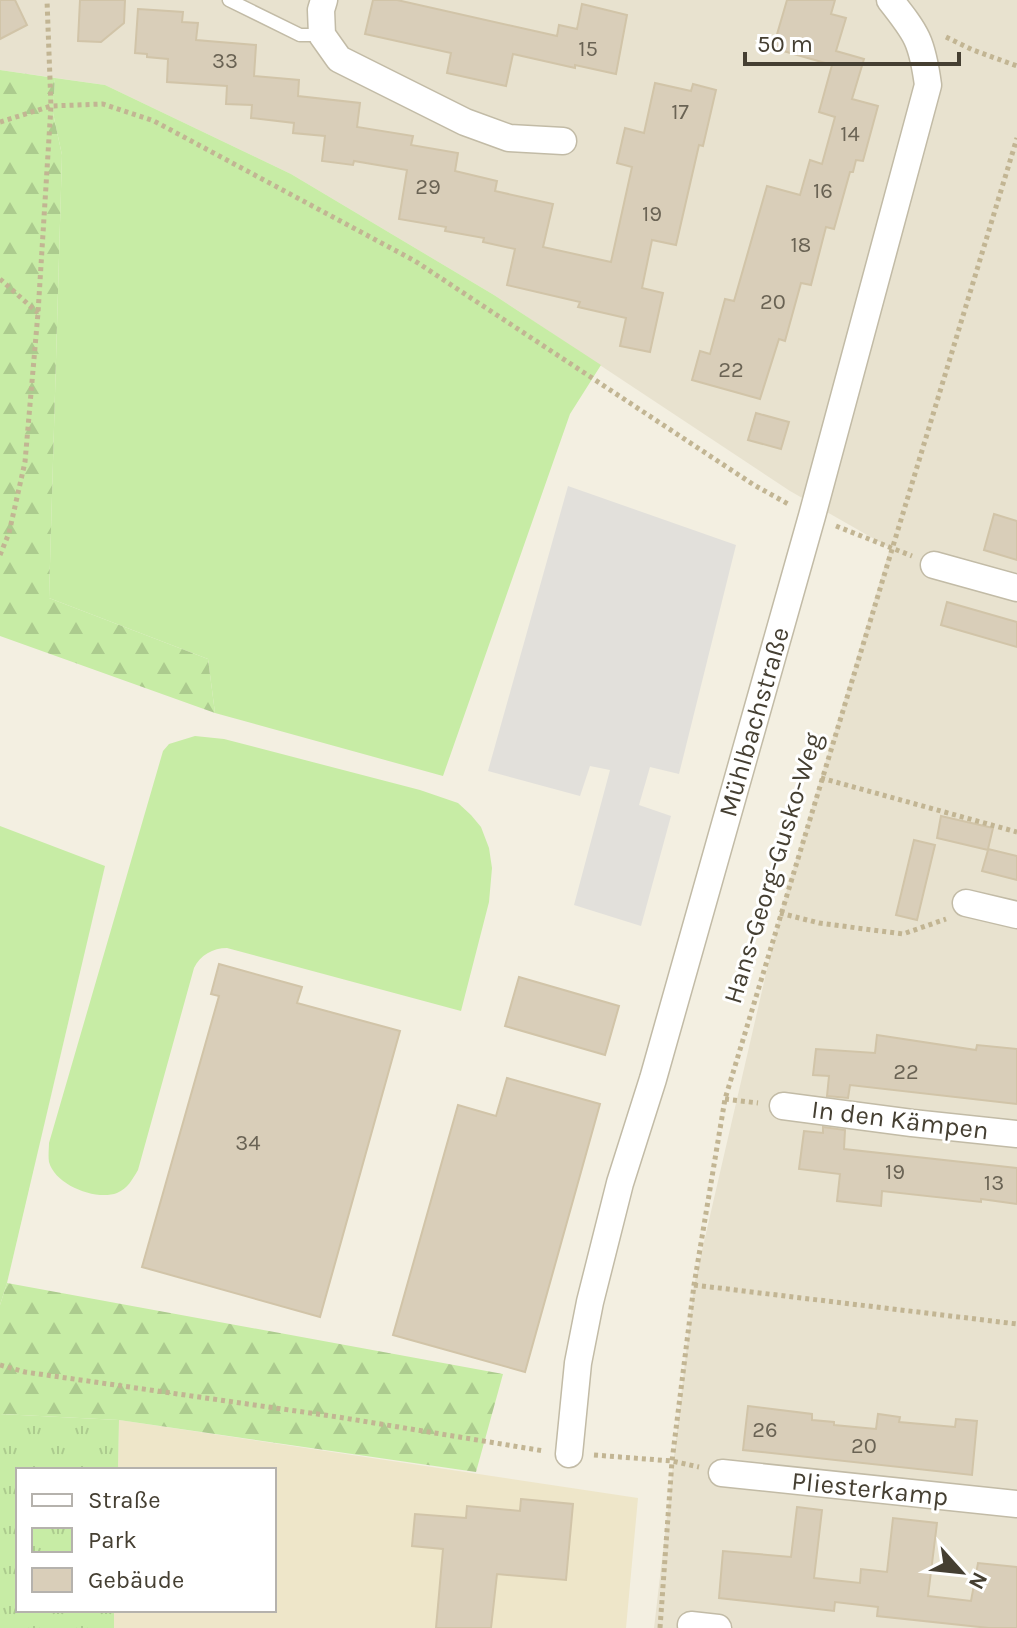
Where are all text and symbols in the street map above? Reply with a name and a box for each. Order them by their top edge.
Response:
scale bar [745,16,959,66]
text: 50 m [757,30,813,58]
house number: 15 [578,36,598,62]
house number: 33 [212,48,238,74]
house number: 17 [671,99,689,125]
house number: 14 [840,121,860,147]
house number: 29 [415,174,441,200]
house number: 16 [813,178,833,204]
house number: 19 [642,201,662,227]
house number: 18 [791,232,811,258]
house number: 20 [760,289,786,315]
house number: 22 [718,357,744,383]
street label: Mühlbachstraße [712,624,796,820]
street label: Hans-Georg-Gusko-Weg [717,729,829,1007]
house number: 22 [893,1059,919,1085]
street label: In den Kämpen [810,1094,990,1146]
house number: 34 [235,1130,261,1156]
house number: 19 [885,1159,905,1185]
house number: 13 [984,1170,1004,1196]
house number: 26 [752,1417,778,1443]
house number: 20 [851,1433,877,1459]
street label: Pliesterkamp [790,1465,950,1513]
legend [16,1468,276,1612]
text: Straße [88,1486,160,1514]
text: Park [88,1526,137,1554]
north arrow [921,1532,1001,1612]
text: Gebäude [88,1566,184,1594]
text: N [963,1568,993,1594]

